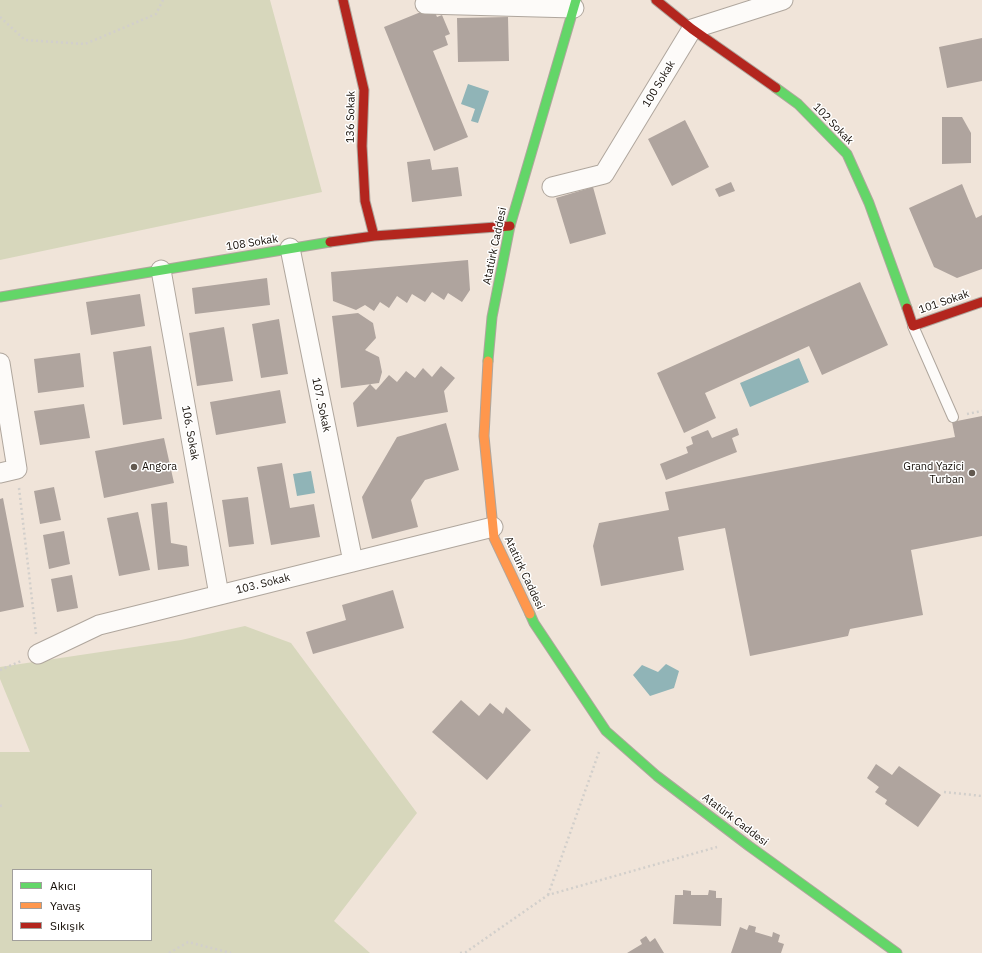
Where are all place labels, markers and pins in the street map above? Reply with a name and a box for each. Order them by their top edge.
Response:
place label: Angora [142,460,177,474]
place label: Grand Yazici Turban [903,460,964,486]
marker: Angora [129,462,139,472]
marker: Grand Yazici Turban [967,468,977,478]

